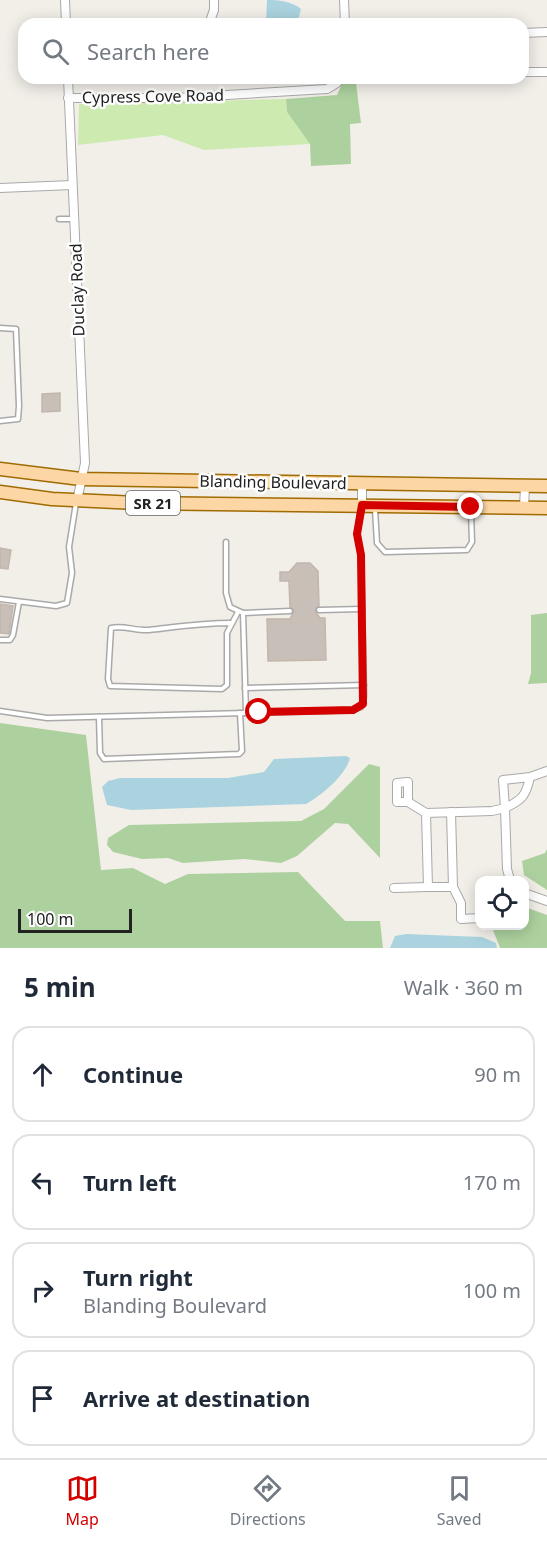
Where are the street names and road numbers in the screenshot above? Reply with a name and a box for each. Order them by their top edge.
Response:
street label: Cypress Cove Road [82,84,224,108]
street label: Duclay Road [64,243,90,337]
street label: Blanding Boulevard [199,470,347,494]
road number: SR 21 [126,491,180,515]

